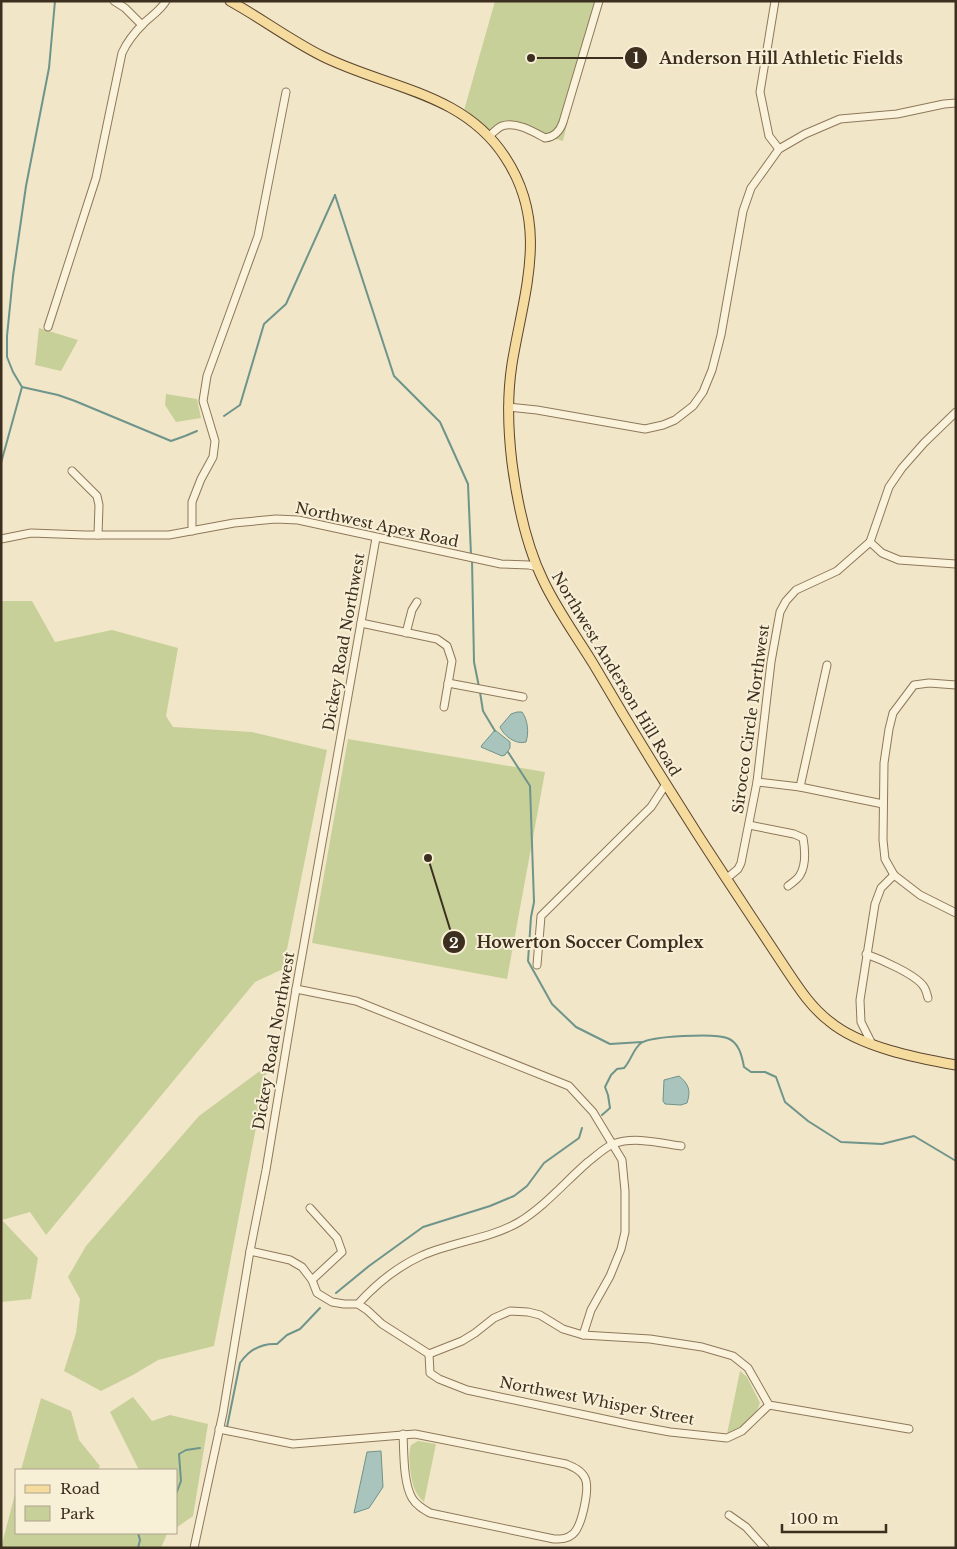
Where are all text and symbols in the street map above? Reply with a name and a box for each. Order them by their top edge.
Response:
callout: Anderson Hill Athletic Fields [623,42,913,73]
text: 1 [633,48,640,67]
text: Anderson Hill Athletic Fields [658,48,903,68]
street label: Northwest Apex Road [294,498,460,551]
street label: Dickey Road Northwest [318,551,369,732]
street label: Northwest Anderson Hill Road [548,568,685,779]
street label: Sirocco Circle Northwest [728,623,773,815]
callout: Howerton Soccer Complex [442,927,714,958]
text: Howerton Soccer Complex [476,932,704,952]
text: 2 [449,933,459,952]
street label: Dickey Road Northwest [248,950,299,1131]
street label: Northwest Whisper Street [498,1372,696,1429]
legend [15,1469,178,1534]
text: Road [60,1479,100,1498]
scale bar [782,1502,886,1534]
text: Park [60,1504,96,1523]
text: 100 m [790,1509,839,1528]

